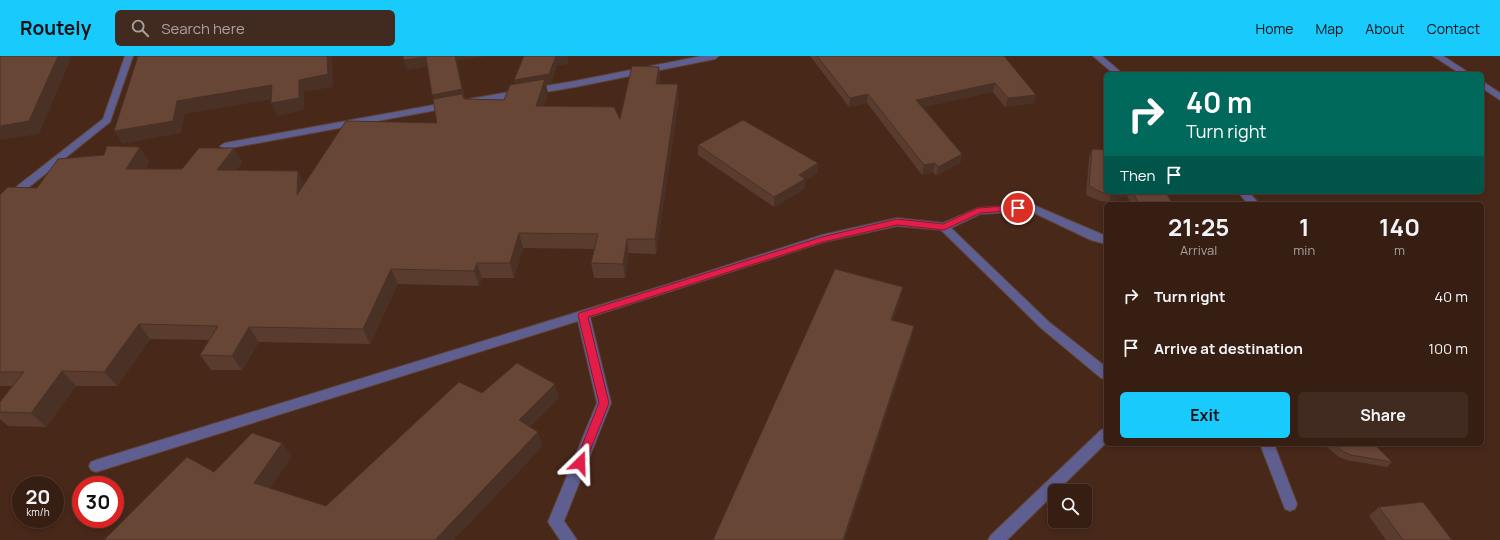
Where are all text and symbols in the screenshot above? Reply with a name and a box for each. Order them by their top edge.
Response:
search box [115,10,395,46]
text: Routely [20,15,91,41]
icon: search [129,17,151,39]
text: Search here [161,18,245,39]
text: Home [1256,19,1293,38]
text: Map [1315,19,1343,38]
text: About [1365,19,1405,38]
text: Contact [1427,19,1480,38]
text: 40 m [1186,83,1252,121]
icon: right [1120,88,1172,140]
text: Turn right [1186,119,1267,143]
icon: arrive [1163,164,1185,186]
text: Then [1120,165,1155,186]
pin [1001,191,1035,225]
icon: arrive [1007,197,1029,219]
text: 21:25 [1168,210,1229,243]
text: 1 [1299,210,1309,243]
text: 140 [1379,210,1420,243]
text: Arrival [1180,241,1217,259]
text: min [1293,241,1315,259]
text: m [1394,241,1405,259]
icon: right [1120,285,1142,307]
text: Turn right [1154,286,1225,307]
text: 40 m [1434,286,1468,307]
icon: arrive [1120,337,1142,359]
text: Arrive at destination [1154,338,1303,359]
text: 100 m [1428,338,1468,359]
button: Exit [1120,392,1290,438]
button: Share [1298,392,1468,438]
position arrow [559,442,601,484]
speed limit sign: 30 [72,476,124,528]
text: 20 [25,483,51,510]
map controls [1048,484,1092,528]
button: search [1048,484,1092,528]
text: km/h [26,505,50,519]

